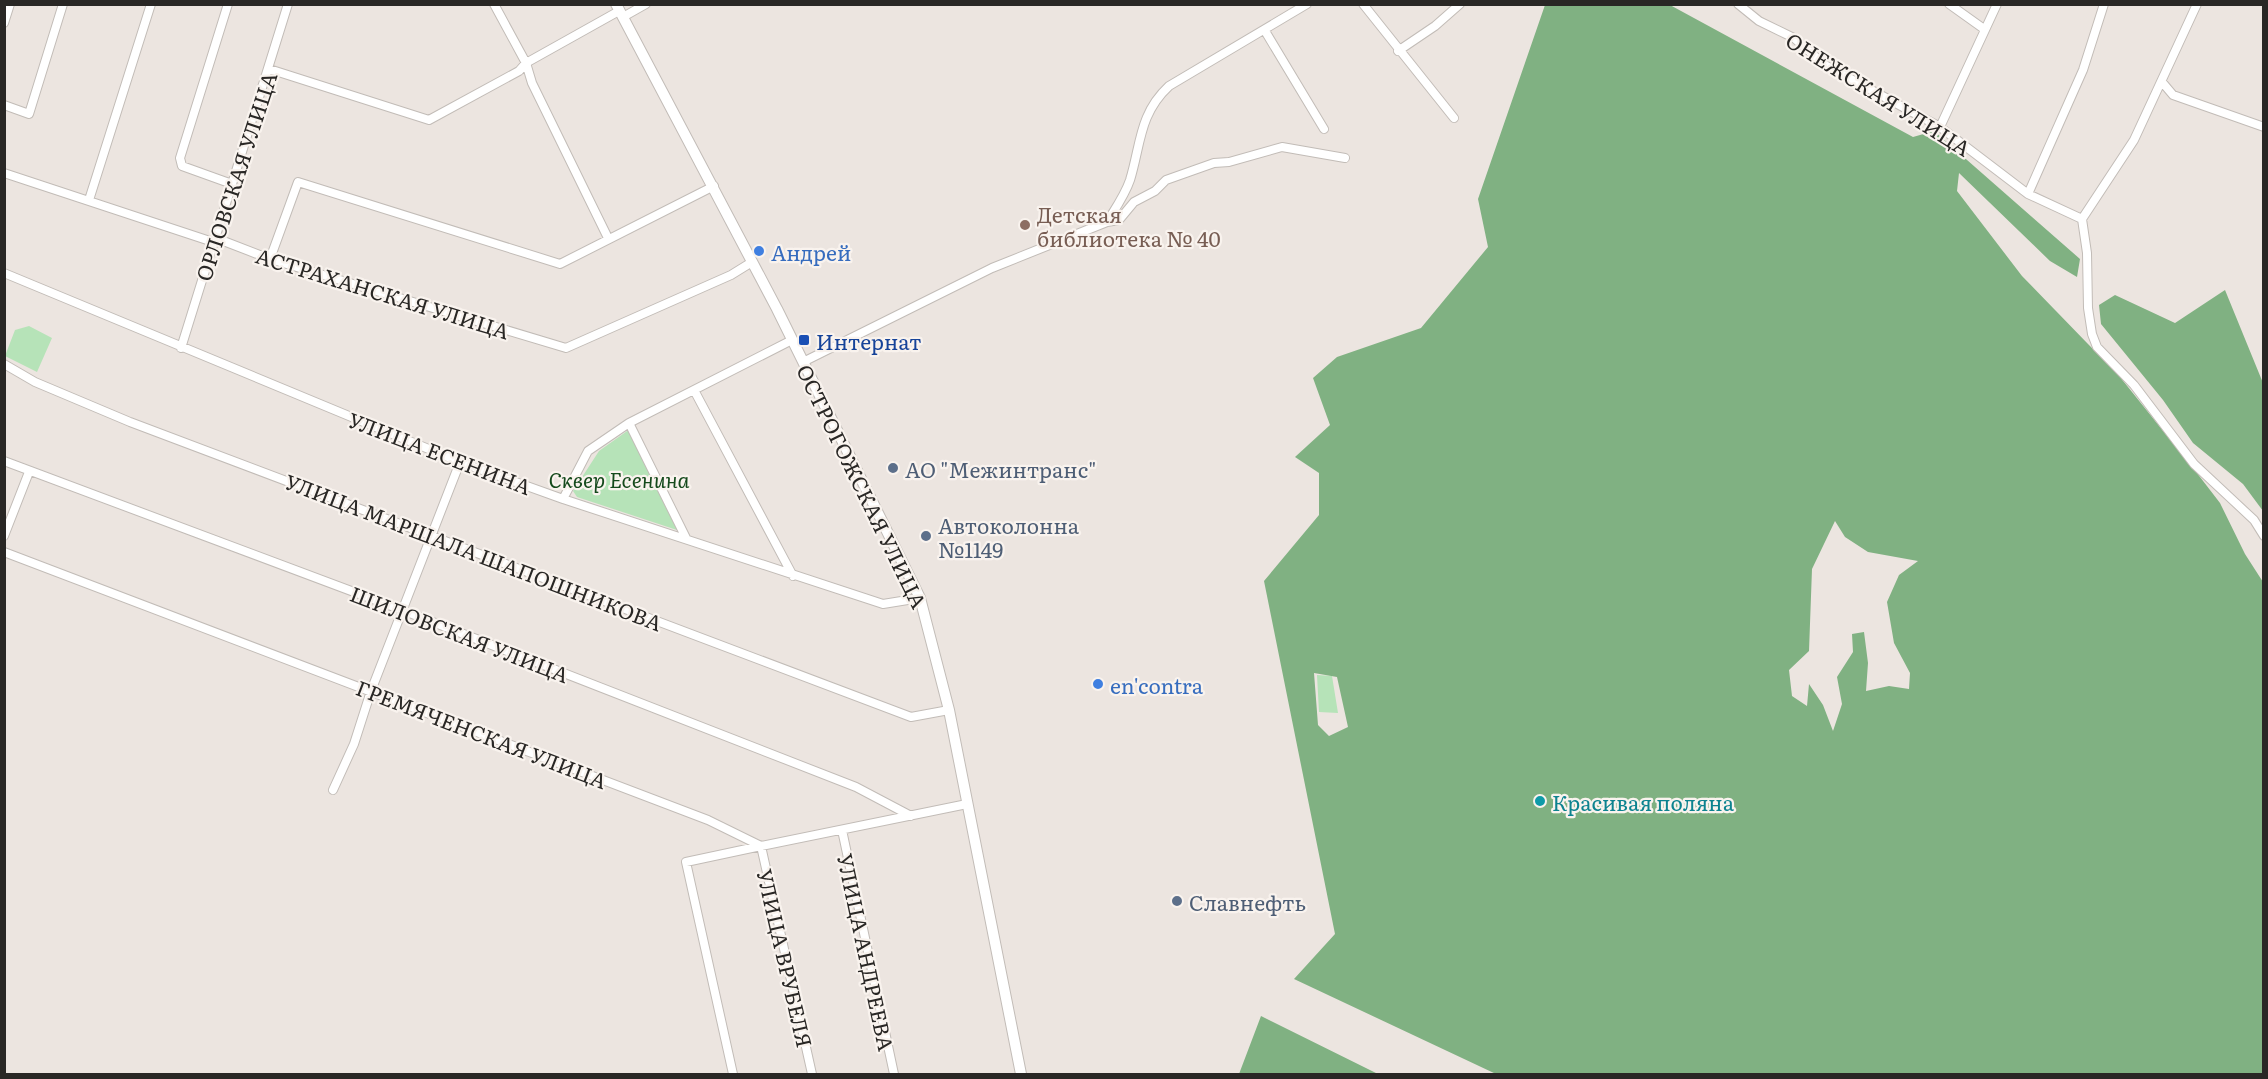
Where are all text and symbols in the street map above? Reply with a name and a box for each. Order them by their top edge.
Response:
street label: ОНЕЖСКАЯ УЛИЦА [1781,23,1978,163]
street label: ОРЛОВСКАЯ УЛИЦА [187,67,284,284]
place label: Детская библиотека № 40 [1037,198,1221,253]
marker: Детская библиотека № 40 [1018,218,1032,232]
place label: Андрей [771,236,851,267]
street label: АСТРАХАНСКАЯ УЛИЦА [252,239,514,346]
marker: Андрей [752,244,766,258]
place label: Интернат [816,325,922,356]
marker: Интернат [797,333,811,347]
street label: ОСТРОГОЖСКАЯ УЛИЦА [790,359,936,614]
street label: УЛИЦА ЕСЕНИНА [344,403,537,501]
place label: АО "Межинтранс" [905,453,1096,484]
marker: АО "Межинтранс" [886,461,900,475]
park label: Сквер Есенина [548,463,690,494]
street label: УЛИЦА МАРШАЛА ШАПОШНИКОВА [281,465,668,638]
place label: Автоколонна №1149 [938,509,1080,564]
marker: Автоколонна №1149 [919,529,933,543]
street label: ШИЛОВСКАЯ УЛИЦА [346,577,575,689]
place label: en'contra [1110,669,1204,700]
street label: ГРЕМЯЧЕНСКАЯ УЛИЦА [352,671,612,795]
marker: en'contra [1091,677,1105,691]
place label: Красивая поляна [1552,786,1735,817]
marker: Красивая поляна [1533,794,1547,808]
street label: УЛИЦА АНДРЕЕВА [831,850,903,1054]
street label: УЛИЦА ВРУБЕЛЯ [750,866,822,1050]
place label: Cлавнефть [1189,886,1306,917]
marker: Cлавнефть [1170,894,1184,908]

